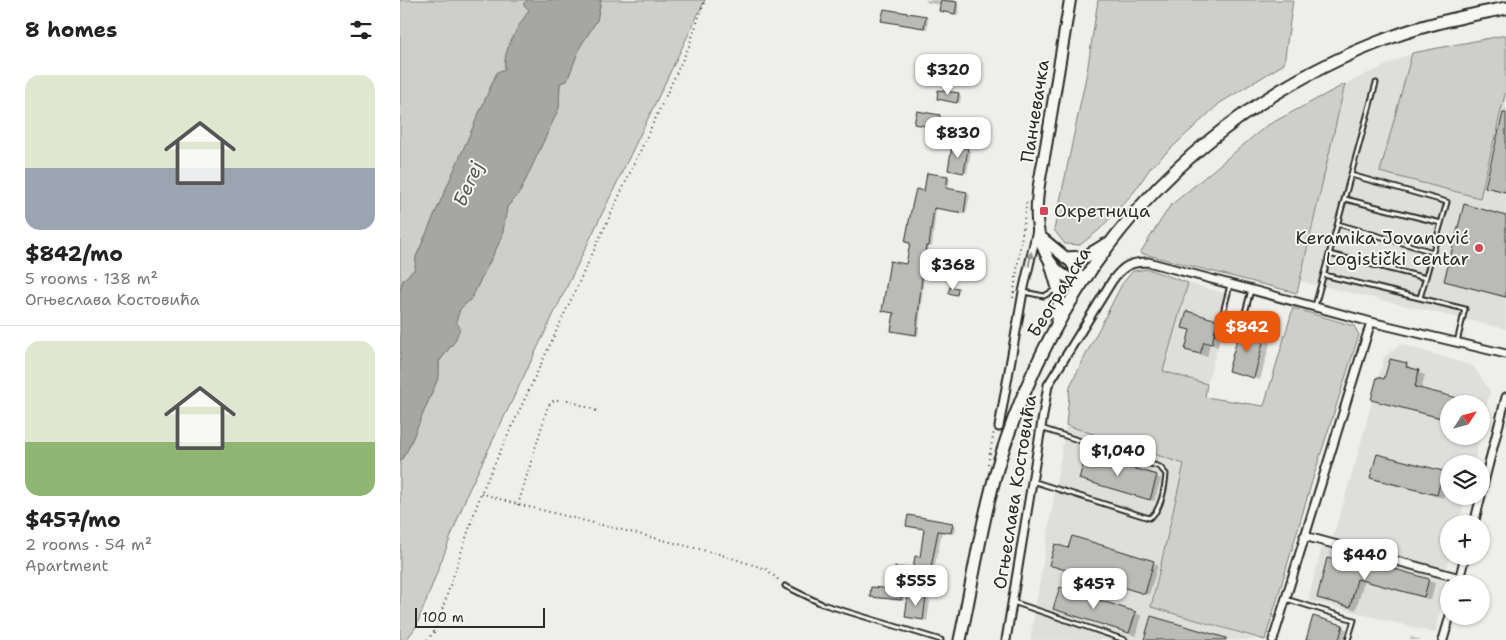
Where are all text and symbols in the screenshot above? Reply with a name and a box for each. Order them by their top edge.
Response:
text: 8 homes [25,16,117,44]
icon: filters [347,16,375,44]
pin: $320 [918,54,978,96]
street label: Панчевачка [1015,58,1055,164]
text: $320 [926,59,970,80]
icon: home [155,108,245,198]
pin: $830 [928,116,988,159]
text: $830 [936,122,980,143]
water label: Бегеј [447,157,489,210]
place label: Окретница [1054,199,1150,223]
marker: Окретница [1038,205,1050,217]
place label: Keramika Jovanović Logistički centar [1295,226,1469,271]
text: $842/mo [25,240,123,268]
street label: Београдска [1022,242,1096,342]
marker: Keramika Jovanović Logistički centar [1473,242,1485,254]
pin: $368 [923,248,983,291]
one-way arrow [1026,251,1034,267]
text: $368 [931,254,975,275]
text: 5 rooms · 138 m² [25,268,158,289]
text: Огњеслава Костовића [25,289,200,310]
pin: $842 [1217,310,1277,353]
text: $842 [1225,316,1269,337]
icon: home [155,373,245,463]
street label: Огњеслава Костовића [988,393,1042,591]
north arrow [1440,395,1490,445]
map controls [1440,395,1490,625]
pin: $1,040 [1077,434,1159,477]
text: $1,040 [1091,440,1145,461]
button: layers [1440,455,1490,505]
text: $457/mo [25,506,121,534]
button: + [1440,515,1490,565]
text: 2 rooms · 54 m² [25,534,152,555]
pin: $440 [1335,538,1395,581]
text: $440 [1343,544,1387,565]
text: Apartment [25,555,108,576]
pin: $555 [886,564,946,607]
pin: $457 [1064,568,1124,610]
text: $555 [896,570,936,591]
text: $457 [1073,573,1115,594]
button: − [1440,575,1490,625]
scale bar [415,605,545,628]
text: 100 m [422,608,464,626]

